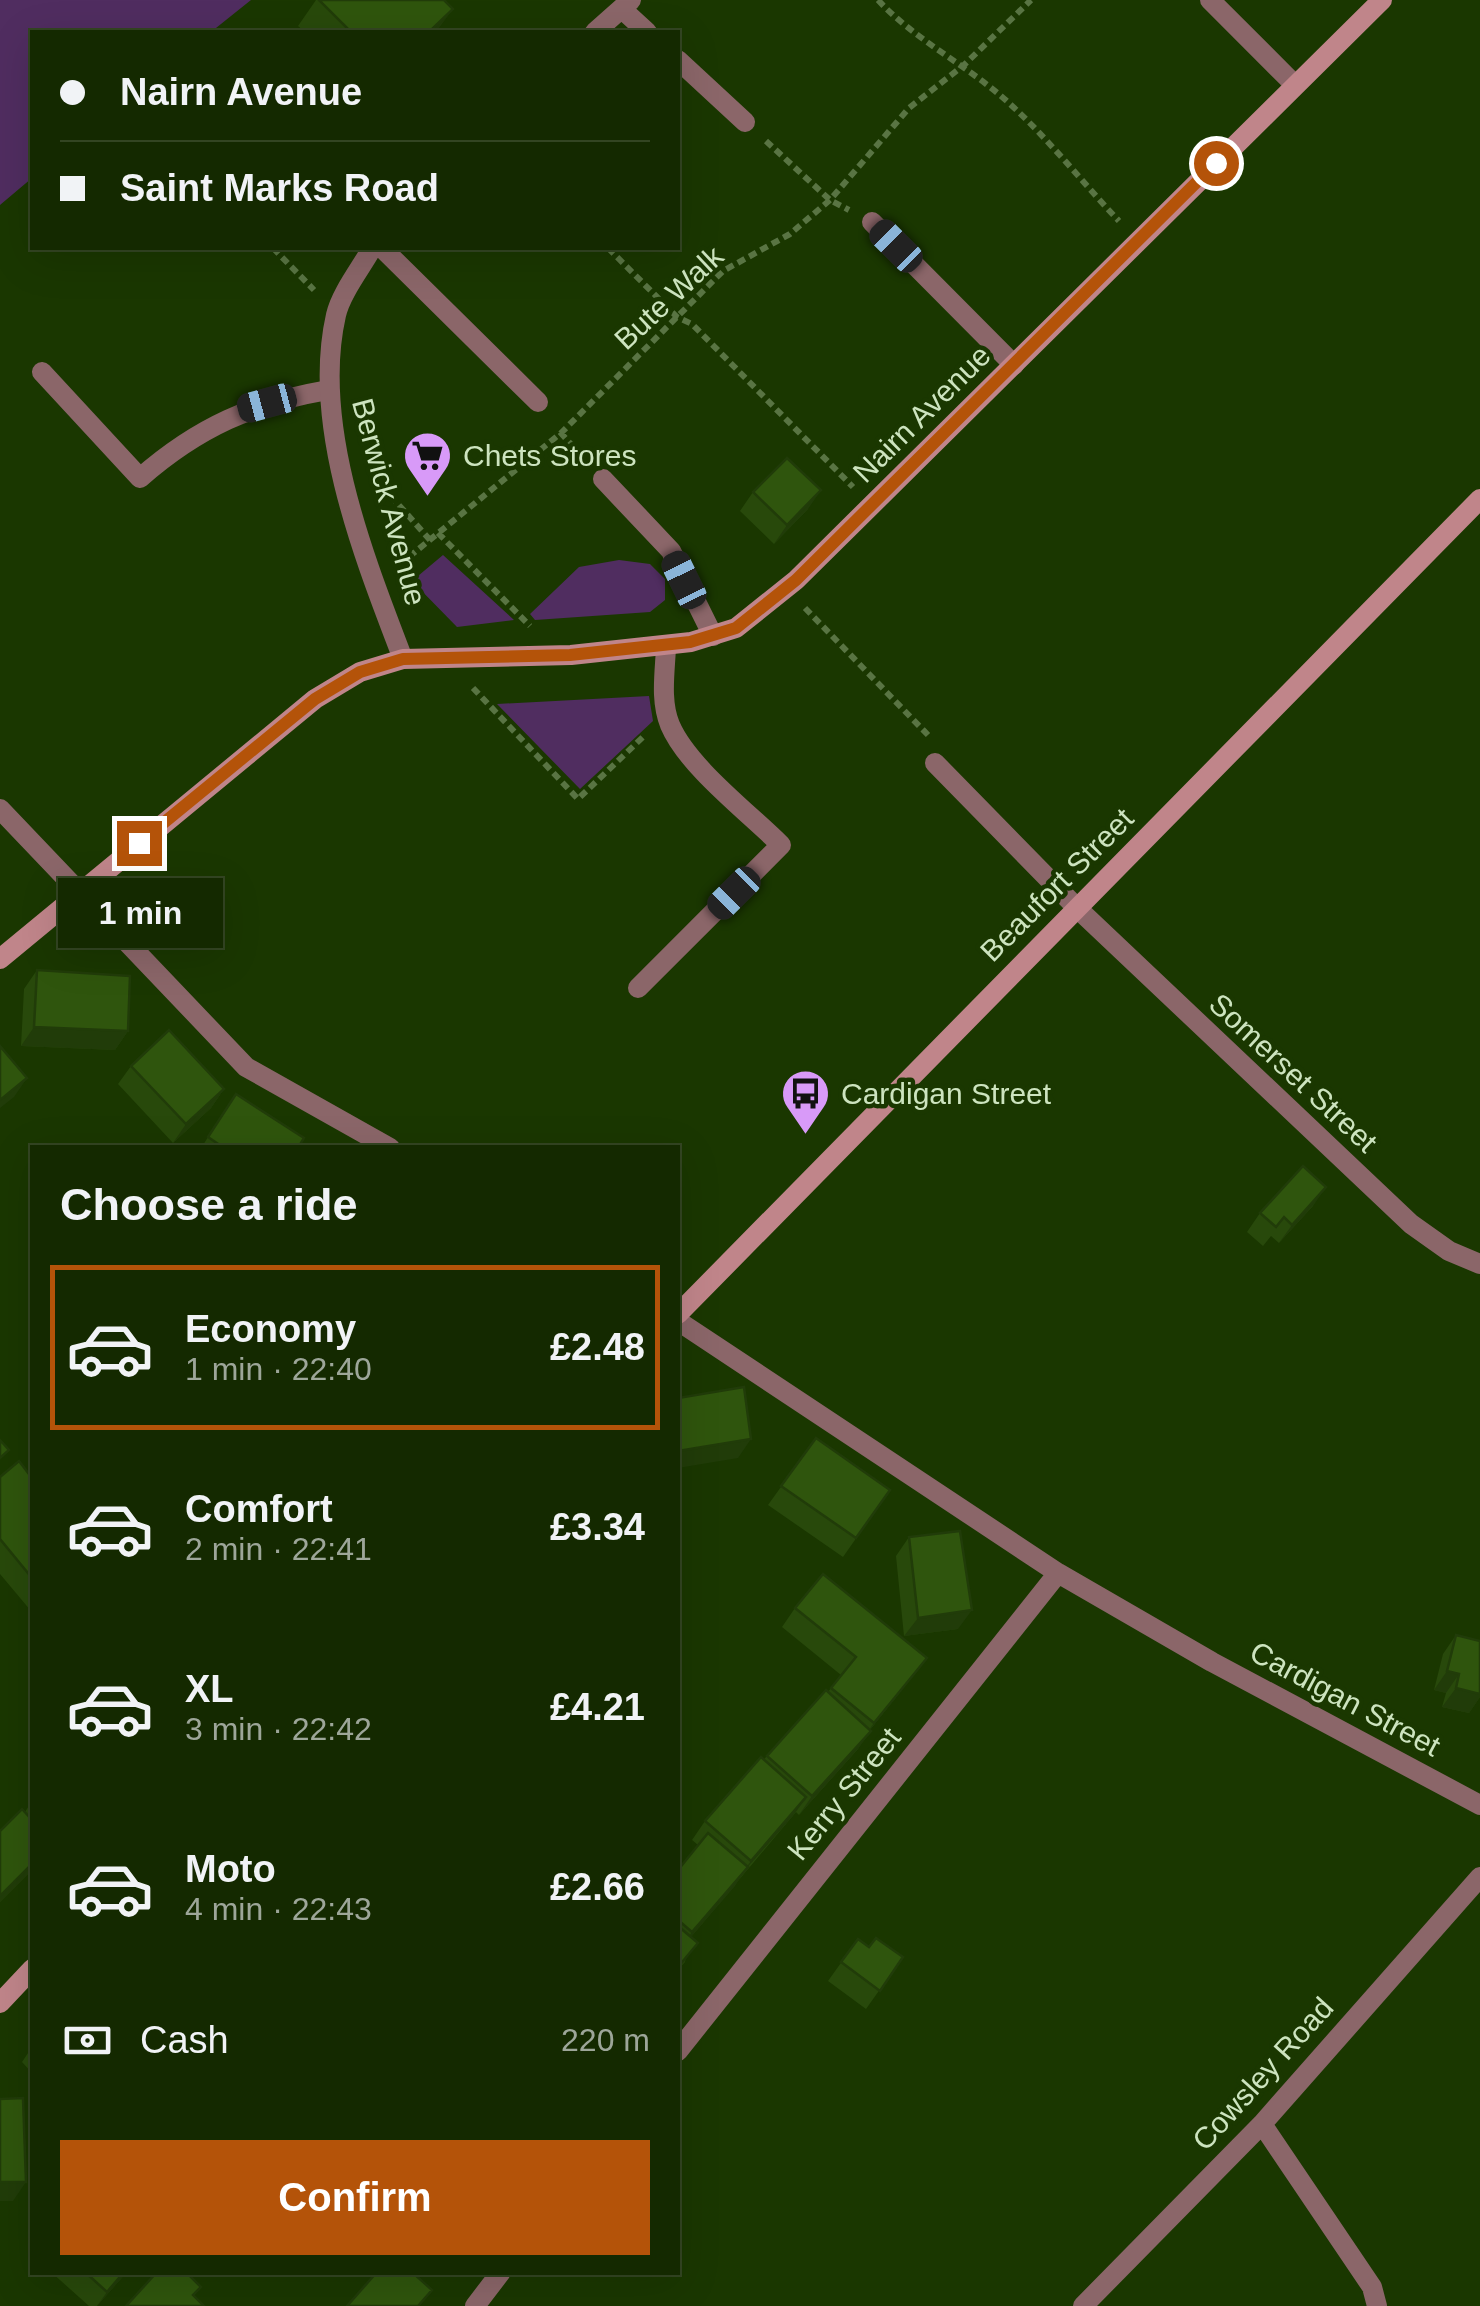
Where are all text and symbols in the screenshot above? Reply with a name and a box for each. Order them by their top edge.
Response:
text: Nairn Avenue [120,71,362,113]
route start [1194,141,1239,186]
text: Saint Marks Road [120,167,439,209]
car [864,214,928,278]
street label: Bute Walk [608,239,730,356]
street label: Nairn Avenue [846,338,997,489]
car [234,381,300,425]
street label: Berwick Avenue [346,395,433,609]
supermarket icon: Chets Stores [402,430,454,498]
place label: Chets Stores [463,439,636,472]
car [657,546,711,614]
street label: Beaufort Street [974,801,1140,968]
route end [117,821,162,866]
car [702,861,766,925]
callout: 1 min [56,878,222,948]
text: 1 min [99,895,182,931]
street label: Somerset Street [1203,987,1384,1159]
bus stop icon: Cardigan Street [780,1068,832,1136]
place label: Cardigan Street [841,1077,1052,1110]
text: Choose a ride [60,1179,358,1230]
icon: car [65,1303,155,1393]
text: Economy [185,1308,356,1350]
text: £2.48 [550,1326,645,1368]
text: 1 min · 22:40 [185,1351,372,1387]
icon: car [65,1483,155,1573]
text: Comfort [185,1488,333,1530]
text: £3.34 [550,1506,645,1548]
text: 2 min · 22:41 [185,1531,372,1567]
street label: Cardigan Street [1245,1635,1446,1763]
icon: car [65,1663,155,1753]
text: XL [185,1668,234,1710]
text: £4.21 [550,1686,645,1728]
text: 3 min · 22:42 [185,1711,372,1747]
street label: Kerry Street [780,1721,907,1866]
icon: car [65,1843,155,1933]
text: Moto [185,1848,276,1890]
text: £2.66 [550,1866,645,1908]
text: 4 min · 22:43 [185,1891,372,1927]
street label: Cowsley Road [1186,1991,1340,2157]
icon: cash [60,2013,115,2068]
text: Cash [140,2019,229,2061]
text: 220 m [561,2022,650,2058]
button: Confirm [60,2140,650,2255]

